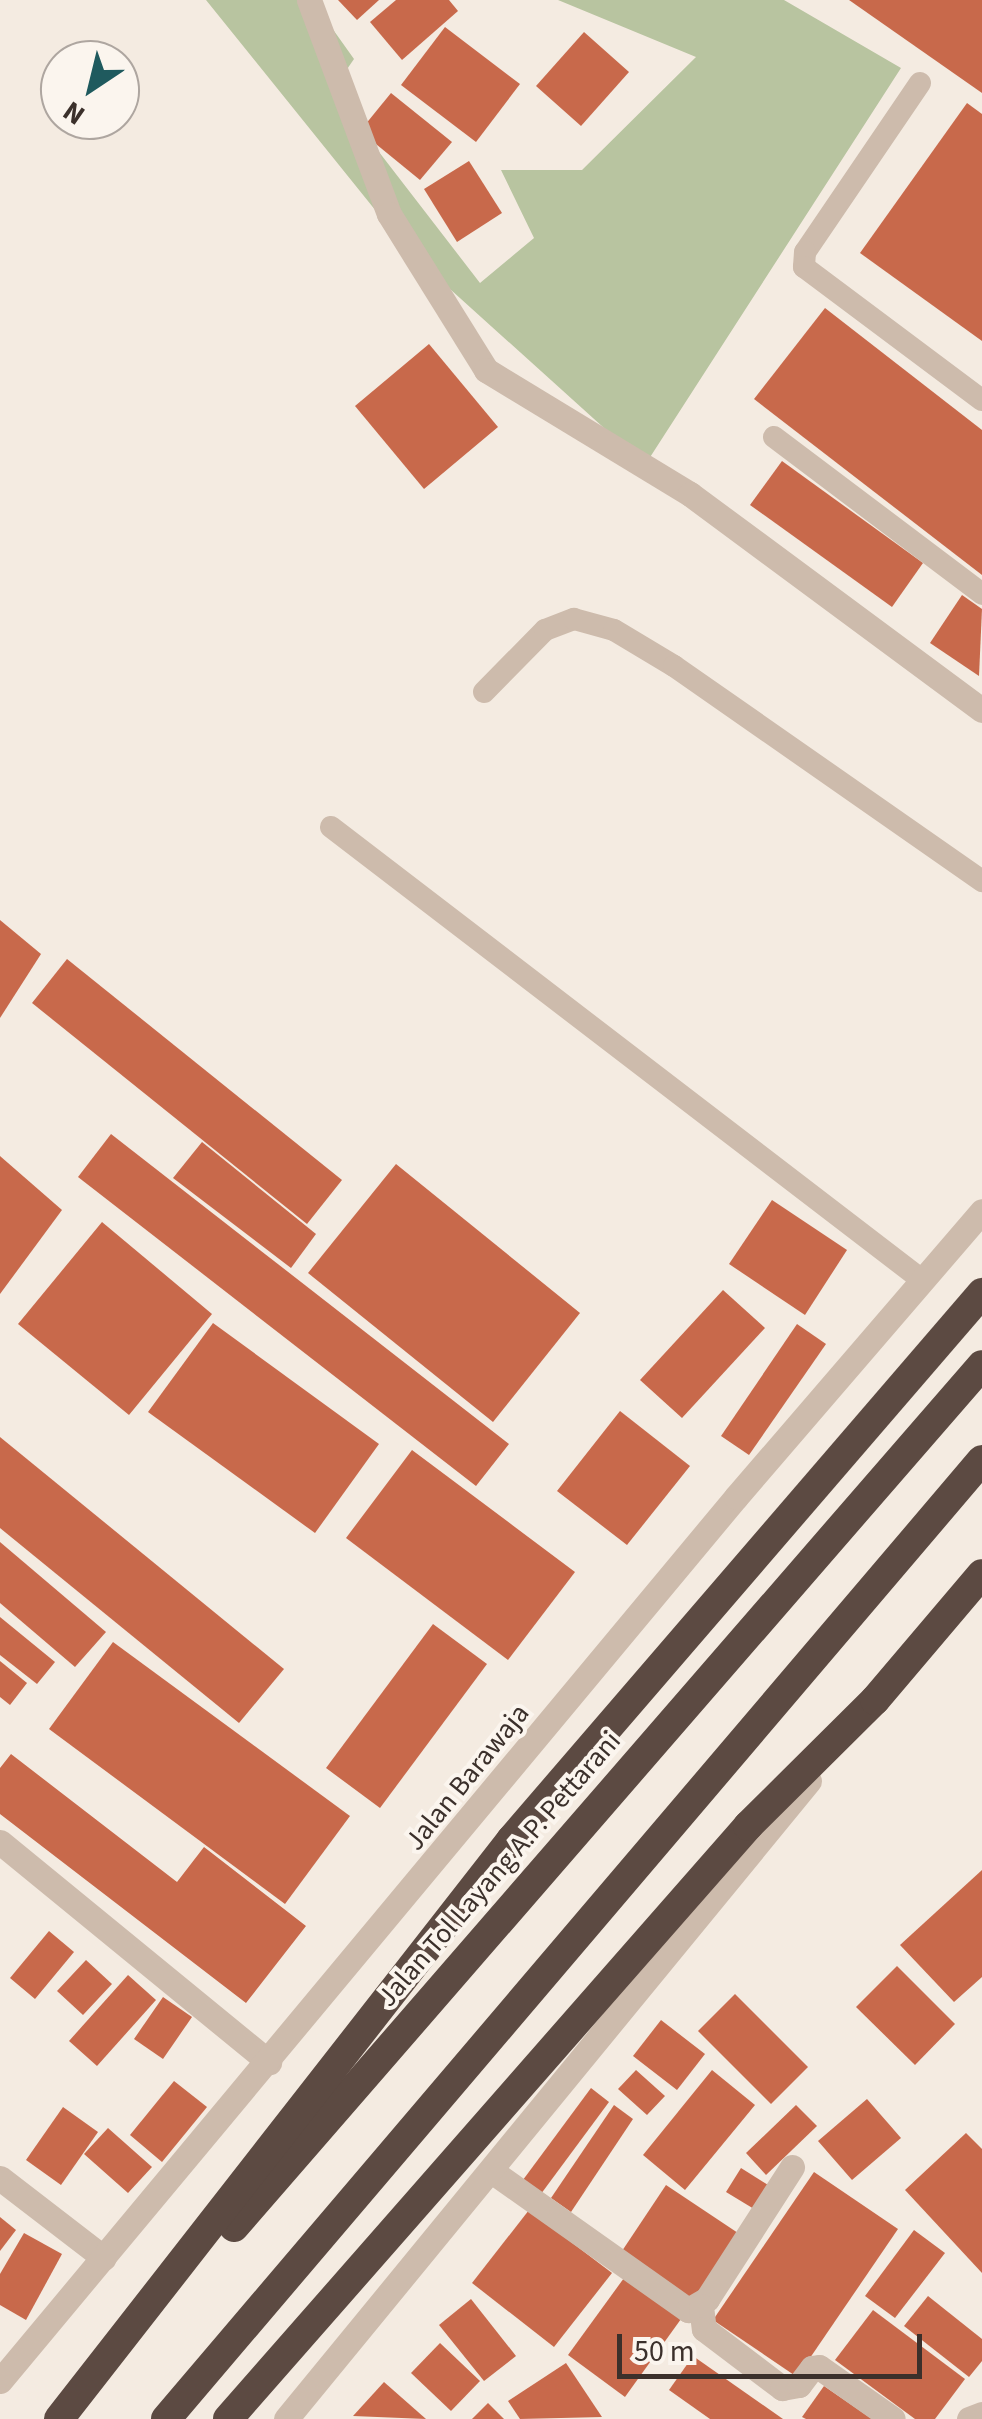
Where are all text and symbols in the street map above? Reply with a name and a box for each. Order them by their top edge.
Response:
north arrow [40,40,140,140]
text: N [55,91,93,135]
street label: Jalan Barawaja [398,1697,536,1857]
street label: Jalan Tol Layang A.P. Pettarani [370,1725,628,2013]
scale bar [622,2314,927,2376]
text: 50 m [634,2330,695,2373]

